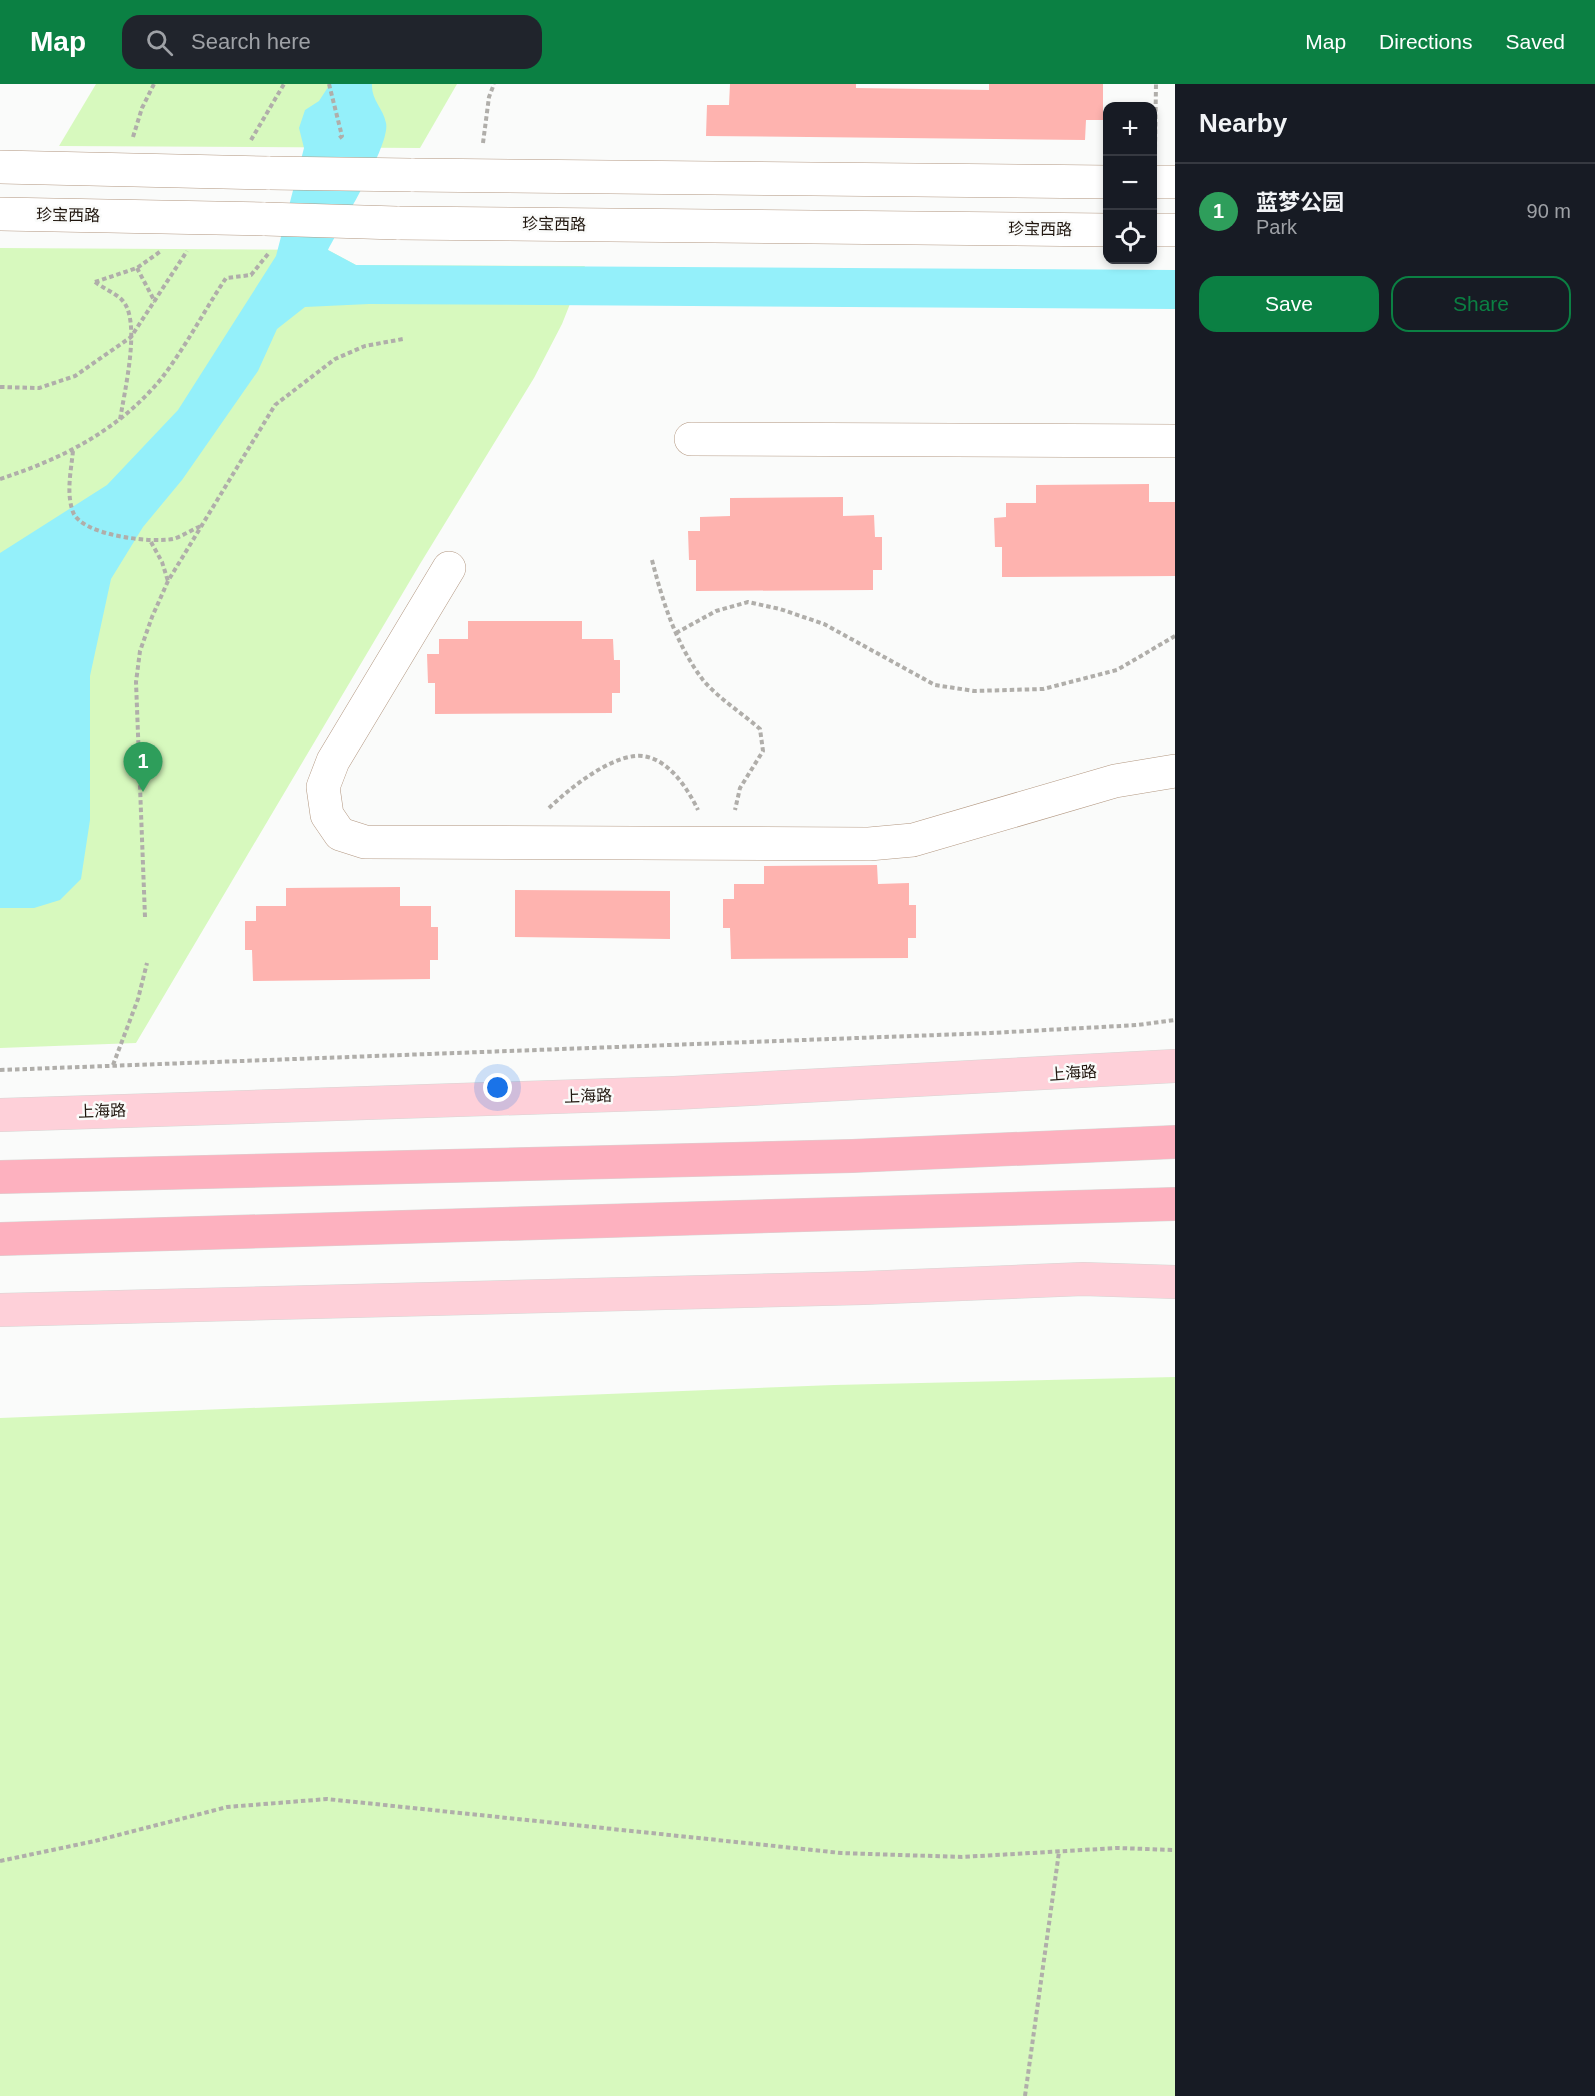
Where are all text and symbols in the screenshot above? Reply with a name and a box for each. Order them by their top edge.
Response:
search box [122,15,542,69]
text: Map [30,26,86,57]
icon: search [143,26,176,59]
text: Search here [191,29,311,54]
text: Map [1305,30,1346,53]
text: Directions [1379,30,1472,53]
text: Saved [1505,30,1565,53]
map controls [1103,102,1157,264]
button: + [1103,102,1157,156]
text: Nearby [1199,108,1287,138]
button: − [1103,156,1157,210]
text: 蓝梦公园 [1256,190,1344,215]
text: 1 [1213,200,1224,222]
text: 90 m [1527,200,1571,222]
street label: 珍宝西路 [36,205,100,224]
button: locate [1103,210,1157,264]
street label: 珍宝西路 [522,214,586,233]
text: Park [1256,216,1297,238]
street label: 珍宝西路 [1008,219,1072,238]
button: Save [1199,276,1379,332]
button: Share [1391,276,1571,332]
pin: 1 [124,742,162,792]
street label: 上海路 [1048,1063,1098,1083]
your location [483,1073,512,1102]
street label: 上海路 [564,1087,612,1105]
street label: 上海路 [78,1102,126,1120]

